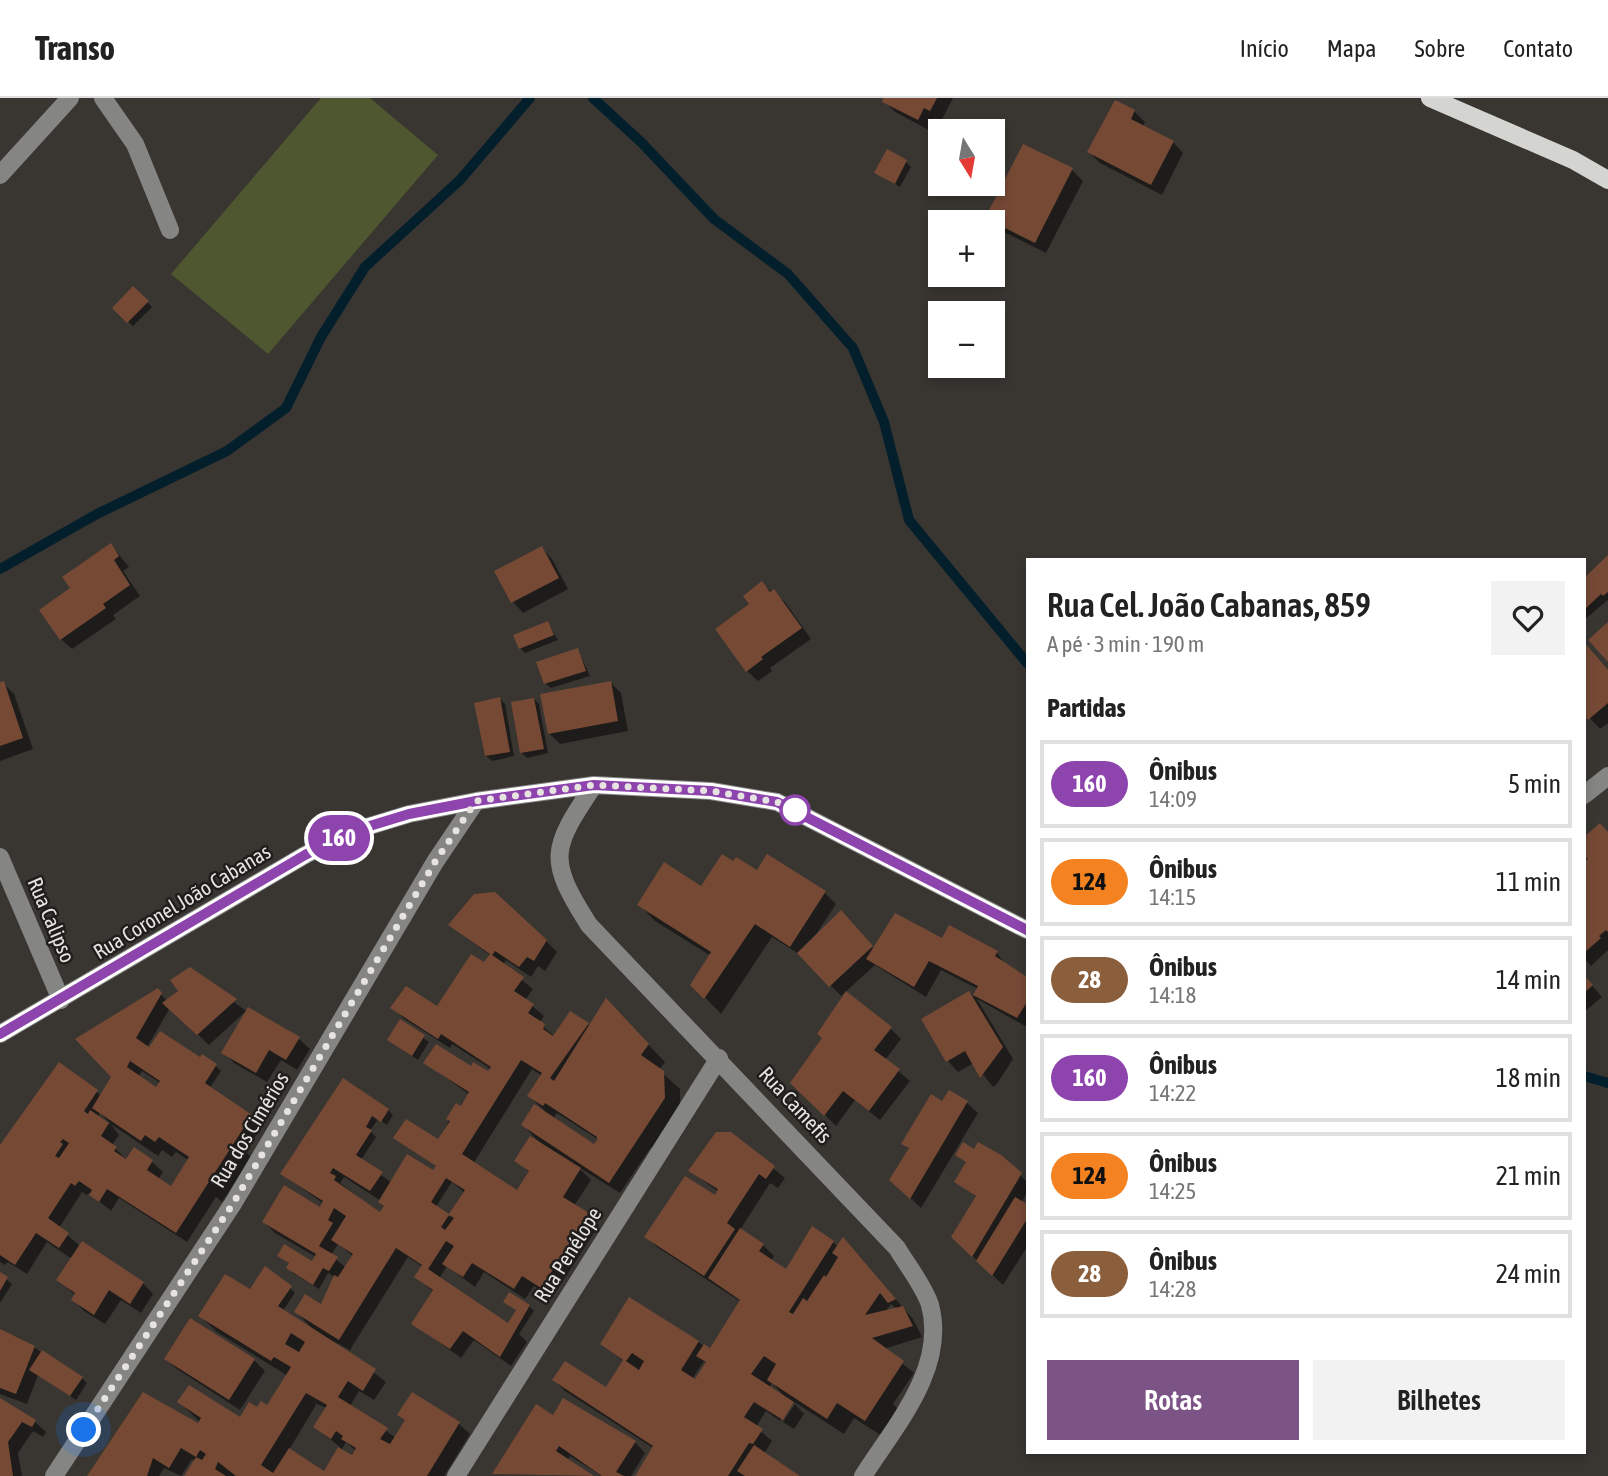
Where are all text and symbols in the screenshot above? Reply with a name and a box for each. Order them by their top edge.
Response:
text: Transo [35,29,115,67]
text: Início [1240,35,1289,62]
text: Mapa [1327,35,1377,62]
text: Sobre [1415,35,1465,62]
text: Contato [1503,35,1573,62]
north arrow [928,119,1004,196]
map controls [928,119,1005,378]
button: + [928,210,1005,287]
button: − [928,301,1005,378]
button: heart [1491,581,1565,655]
text: Rua Cel. João Cabanas, 859 [1047,586,1371,624]
text: A pé · 3 min · 190 m [1047,631,1204,657]
text: Partidas [1047,693,1126,723]
text: Ônibus [1149,756,1217,786]
text: 5 min [1508,769,1561,799]
text: 160 [1073,770,1106,797]
text: 14:09 [1149,786,1197,812]
unlabelled marker [780,795,810,825]
line badge: 160 [299,815,379,861]
text: 160 [322,824,356,851]
street label: Rua Coronel João Cabanas [89,839,274,964]
text: Ônibus [1149,854,1217,884]
text: 11 min [1496,867,1561,897]
text: 124 [1073,868,1106,895]
street label: Rua Calipso [23,873,81,966]
text: 14:15 [1149,884,1196,910]
text: Ônibus [1149,952,1217,982]
text: 14 min [1496,965,1561,995]
text: 28 [1078,966,1101,993]
text: 14:18 [1149,982,1196,1008]
text: Ônibus [1149,1050,1217,1080]
street label: Rua Camefis [754,1061,837,1147]
text: 18 min [1496,1063,1561,1093]
text: 160 [1073,1064,1106,1091]
street label: Rua dos Cimérios [205,1067,293,1192]
text: 14:22 [1149,1080,1196,1106]
text: Ônibus [1149,1148,1217,1178]
text: 21 min [1496,1161,1561,1191]
text: 124 [1073,1162,1106,1189]
text: 14:25 [1149,1178,1196,1204]
street label: Rua Penélope [529,1203,606,1306]
text: Ônibus [1149,1246,1217,1276]
text: 24 min [1496,1259,1561,1289]
text: 28 [1078,1260,1101,1287]
text: 14:28 [1149,1276,1196,1302]
button: Rotas [1047,1360,1299,1440]
button: Bilhetes [1313,1360,1565,1440]
your location [66,1412,101,1447]

